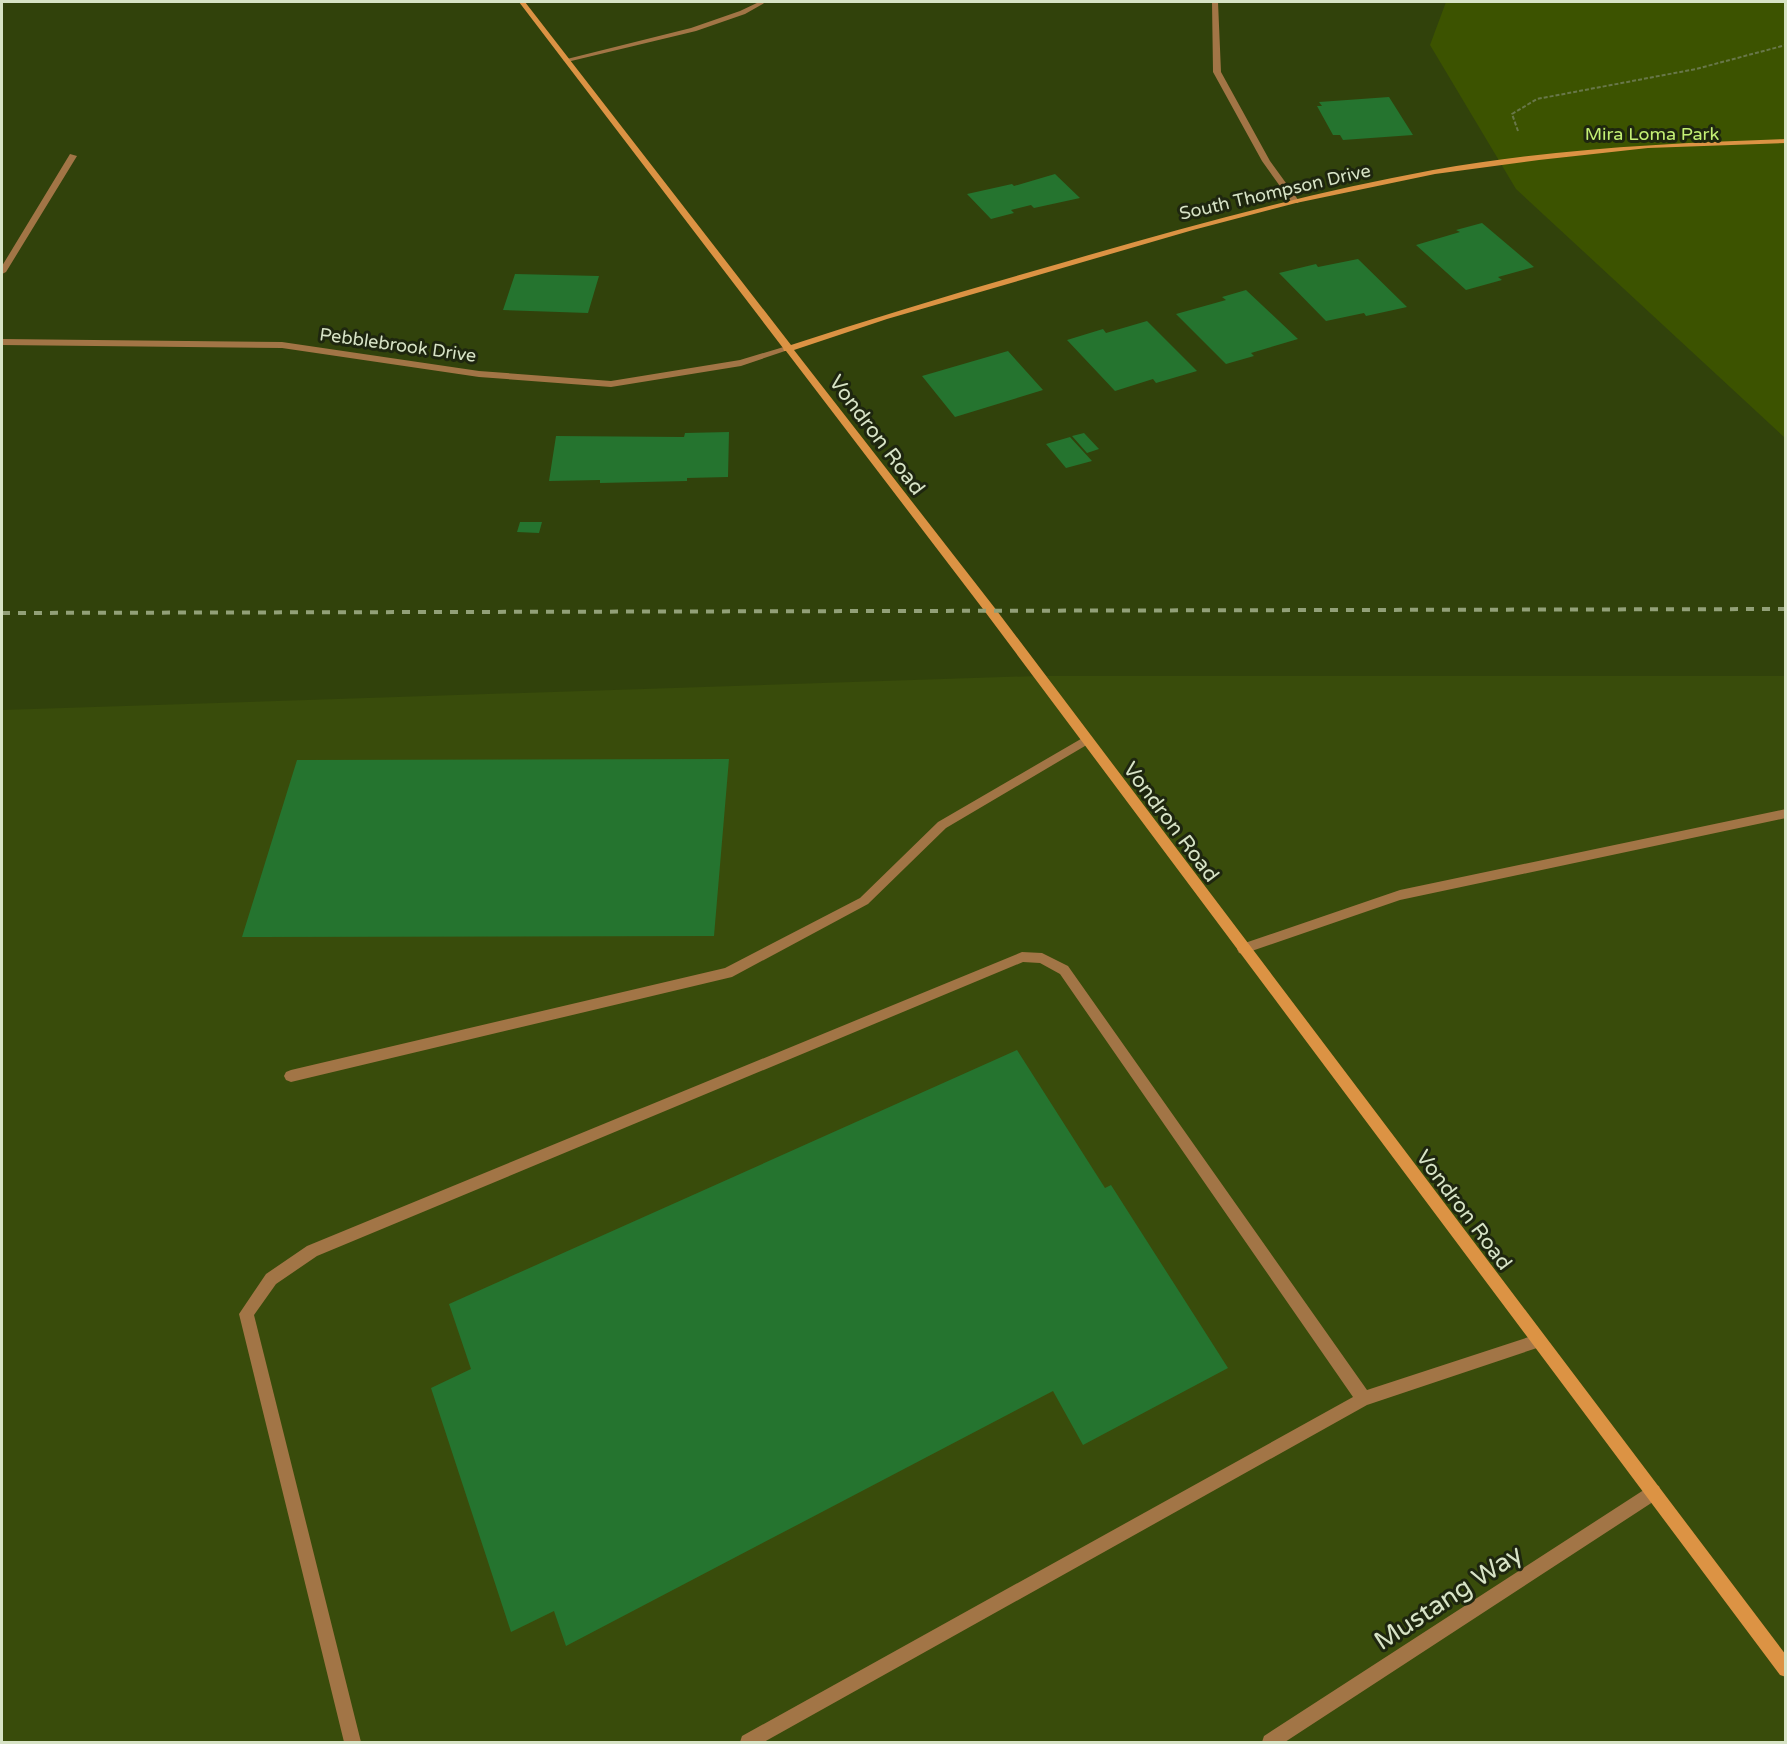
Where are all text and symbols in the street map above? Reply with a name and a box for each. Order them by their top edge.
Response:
park label: Mira Loma Park [1585,123,1719,145]
street label: South Thompson Drive [1177,159,1373,225]
street label: Pebblebrook Drive [318,323,478,367]
street label: Vondron Road [823,370,930,500]
street label: Vondron Road [1117,757,1224,887]
street label: Vondron Road [1410,1145,1517,1275]
street label: Mustang Way [1368,1538,1528,1657]

